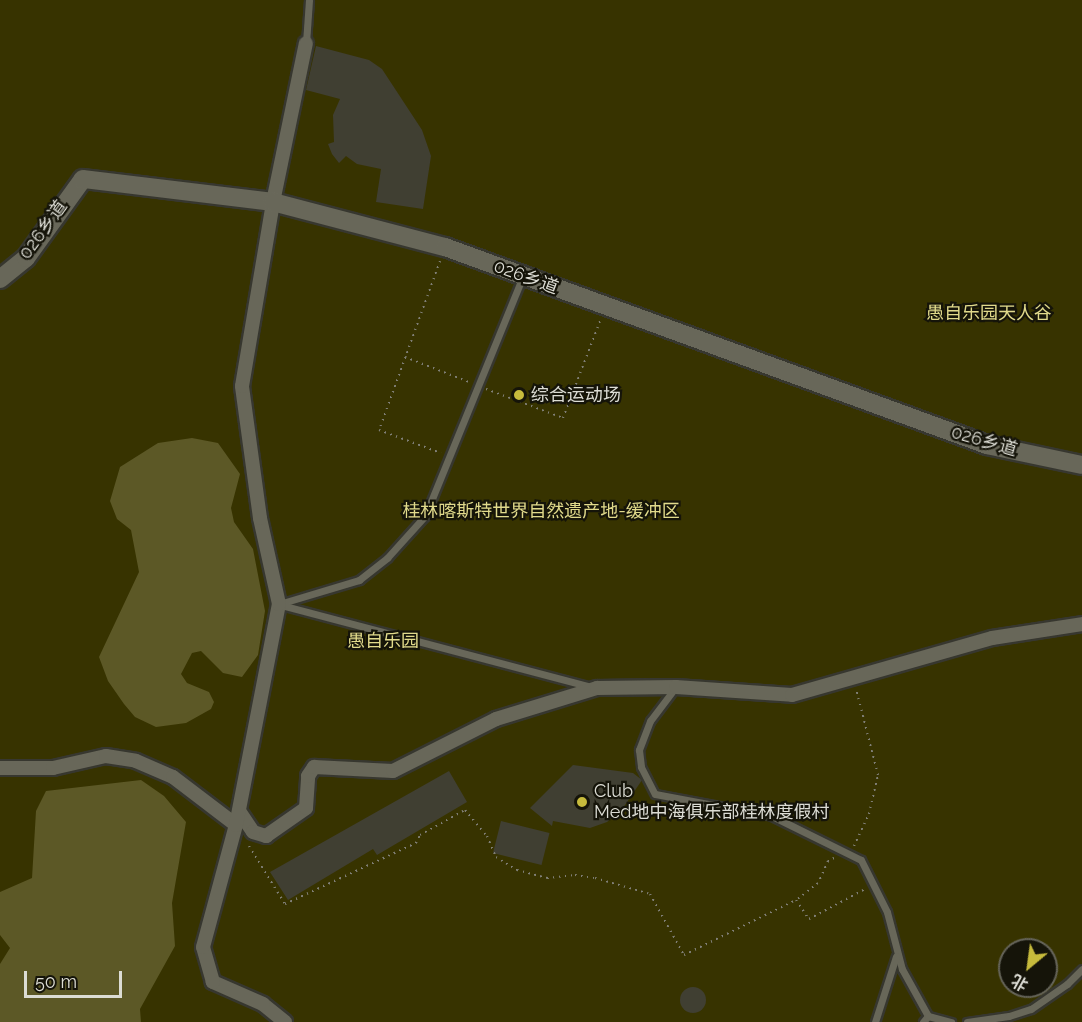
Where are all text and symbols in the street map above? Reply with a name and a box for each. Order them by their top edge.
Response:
street label: 026乡道 [14,196,72,264]
street label: 026乡道 [491,255,561,299]
park label: 愚自乐园天人谷 [926,302,1052,324]
place label: 综合运动场 [531,384,621,406]
marker: 综合运动场 [512,388,526,402]
street label: 026乡道 [949,421,1019,461]
park label: 桂林喀斯特世界自然遗产地-缓冲区 [402,500,680,522]
park label: 愚自乐园 [347,630,419,652]
place label: Club Med地中海俱乐部桂林度假村 [594,781,829,824]
marker: Club Med地中海俱乐部桂林度假村 [575,795,589,809]
north arrow [998,938,1058,998]
scale bar [27,959,124,997]
text: 北 [1008,970,1032,995]
text: 50 m [35,971,77,992]

